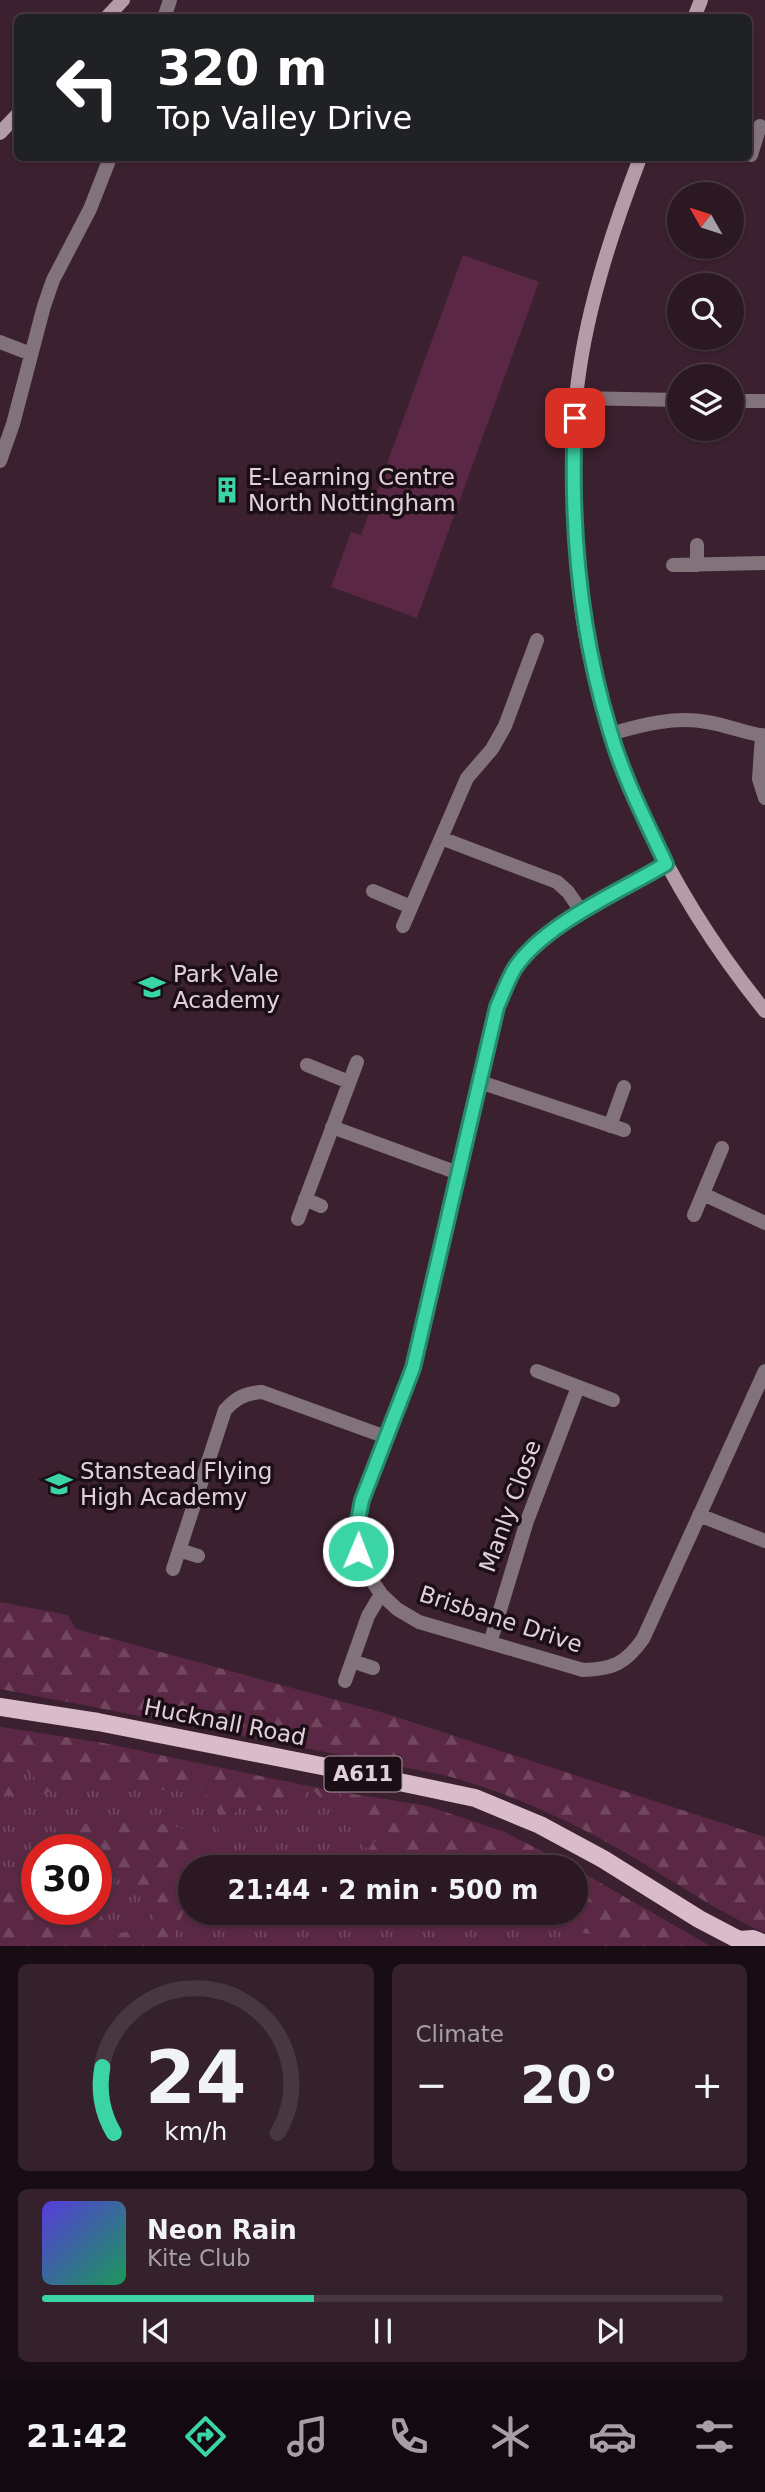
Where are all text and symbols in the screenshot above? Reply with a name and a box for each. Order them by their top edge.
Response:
text: 320 m [157,40,327,97]
icon: left [42,42,133,133]
text: Top Valley Drive [157,99,412,137]
north arrow [667,182,744,259]
map controls [667,182,744,441]
button: search [667,273,744,350]
button: layers [667,364,744,441]
pin [545,388,605,448]
icon: arrive [556,399,594,437]
place label: E-Learning Centre North Nottingham [248,464,456,516]
building icon: E-Learning Centre North Nottingham [212,475,242,505]
place label: Park Vale Academy [173,961,280,1013]
school or university icon: Park Vale Academy [137,972,167,1002]
street label: Manly Close [474,1436,546,1576]
place label: Stanstead Flying High Academy [80,1458,272,1510]
school or university icon: Stanstead Flying High Academy [44,1469,74,1499]
position arrow [321,1514,395,1588]
street label: Brisbane Drive [416,1580,586,1658]
street label: Hucknall Road [142,1694,308,1750]
road number: A611 [324,1756,402,1792]
speed limit sign: 30 [21,1834,112,1925]
text: 21:44 · 2 min · 500 m [228,1875,538,1905]
text: Climate [416,2021,504,2047]
text: 24 [145,2036,246,2121]
text: 20° [520,2055,618,2115]
text: − [416,2063,447,2107]
text: + [691,2063,723,2107]
text: km/h [164,2117,227,2146]
text: Neon Rain [147,2215,297,2245]
text: Kite Club [147,2245,251,2271]
icon: previous [137,2312,175,2350]
icon: pause [364,2312,402,2350]
icon: next [591,2312,629,2350]
icon: directions [181,2412,230,2461]
icon: music [283,2412,332,2461]
icon: phone [384,2412,433,2461]
icon: climate [486,2412,535,2461]
icon: car [588,2412,637,2461]
icon: filters [690,2412,739,2461]
text: 21:42 [26,2417,128,2455]

